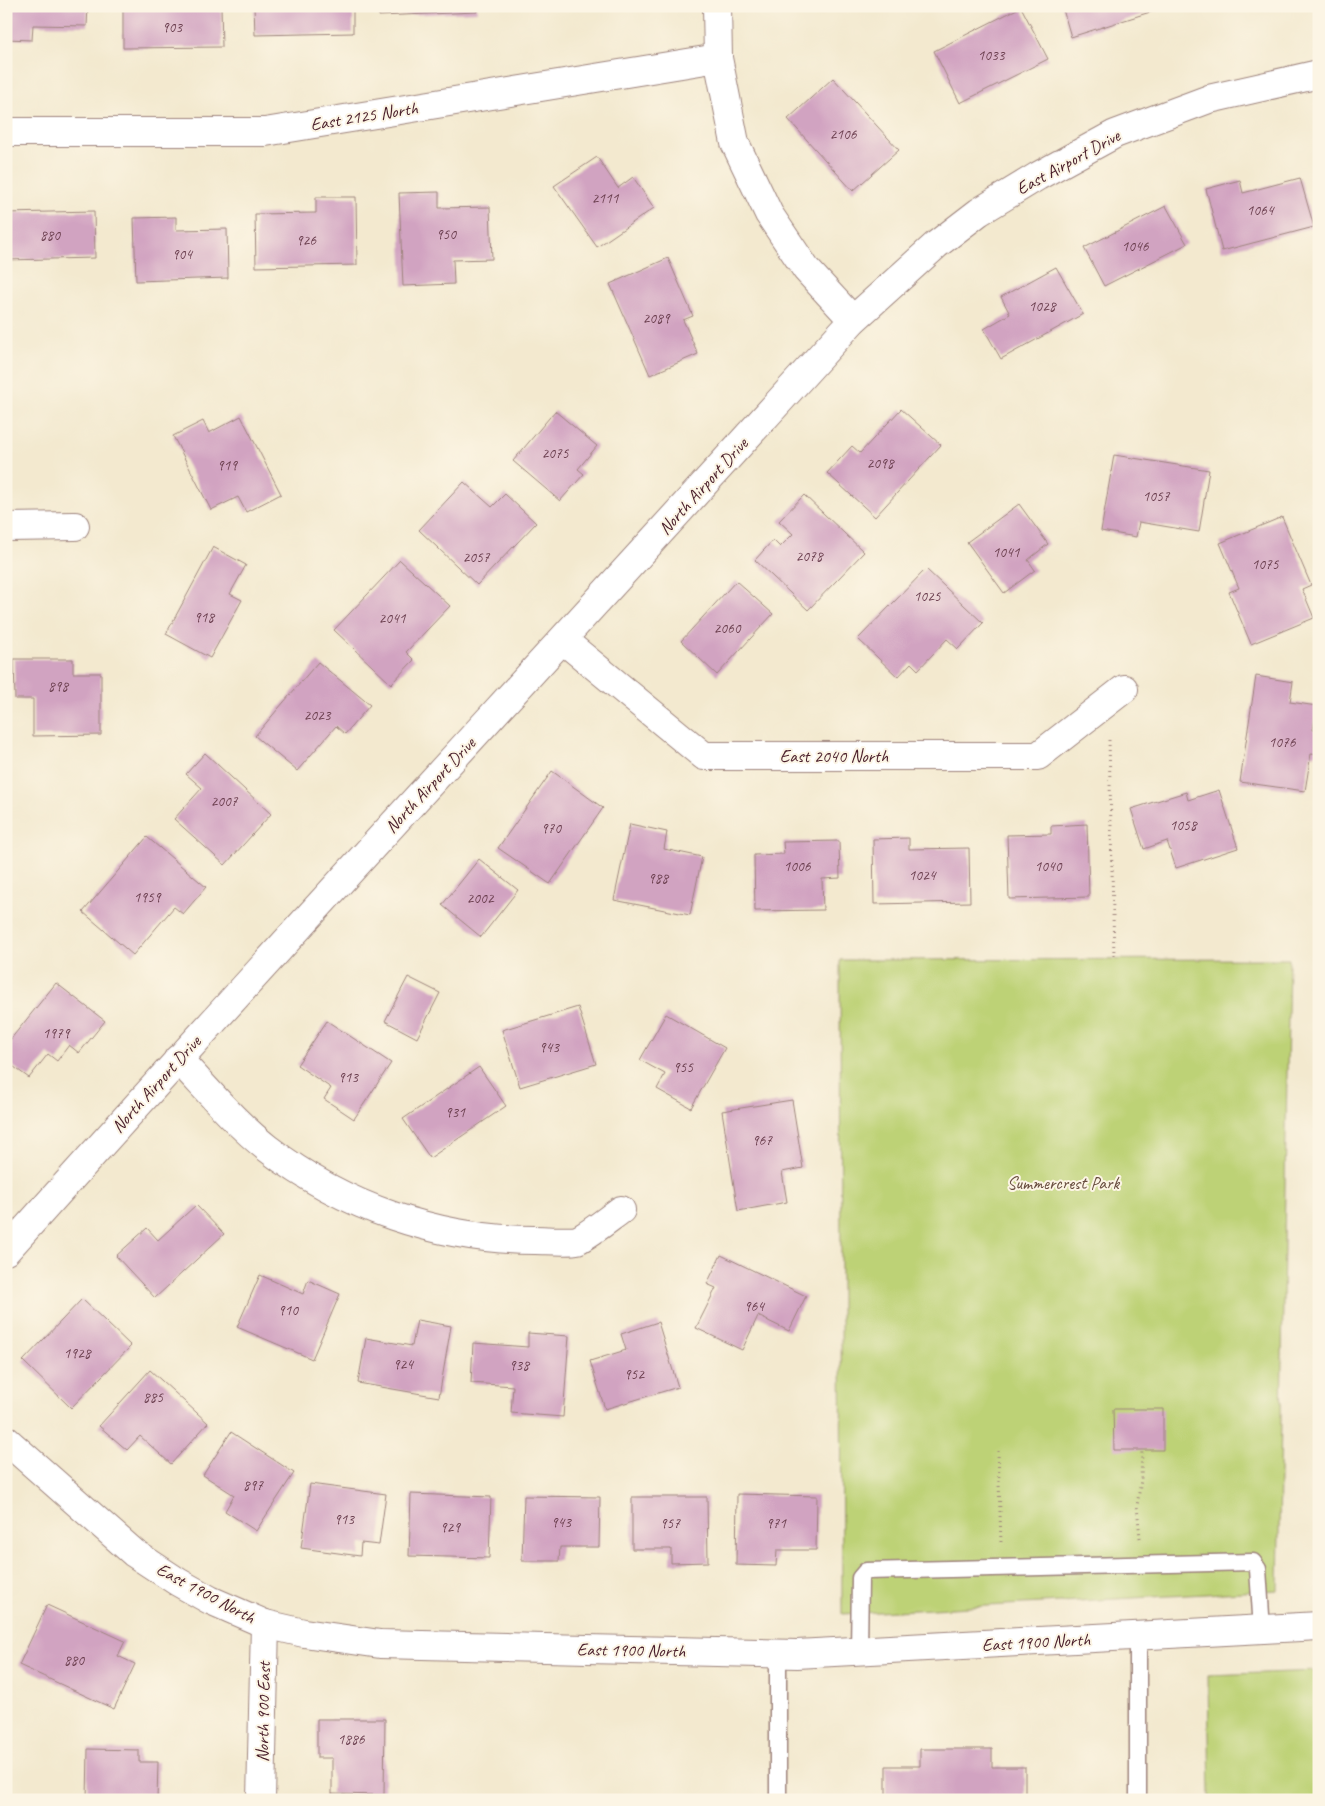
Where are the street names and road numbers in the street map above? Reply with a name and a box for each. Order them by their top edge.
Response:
street label: East 2125 North [309,97,420,135]
street label: East Airport Drive [1012,124,1125,200]
street label: North Airport Drive [654,432,753,539]
street label: North Airport Drive [380,732,481,837]
street label: East 2040 North [780,745,889,767]
street label: North Airport Drive [107,1030,206,1137]
street label: East 1900 North [153,1558,260,1629]
street label: East 1900 North [981,1628,1091,1656]
street label: East 1900 North [577,1638,686,1662]
street label: North 900 East [251,1660,275,1762]

